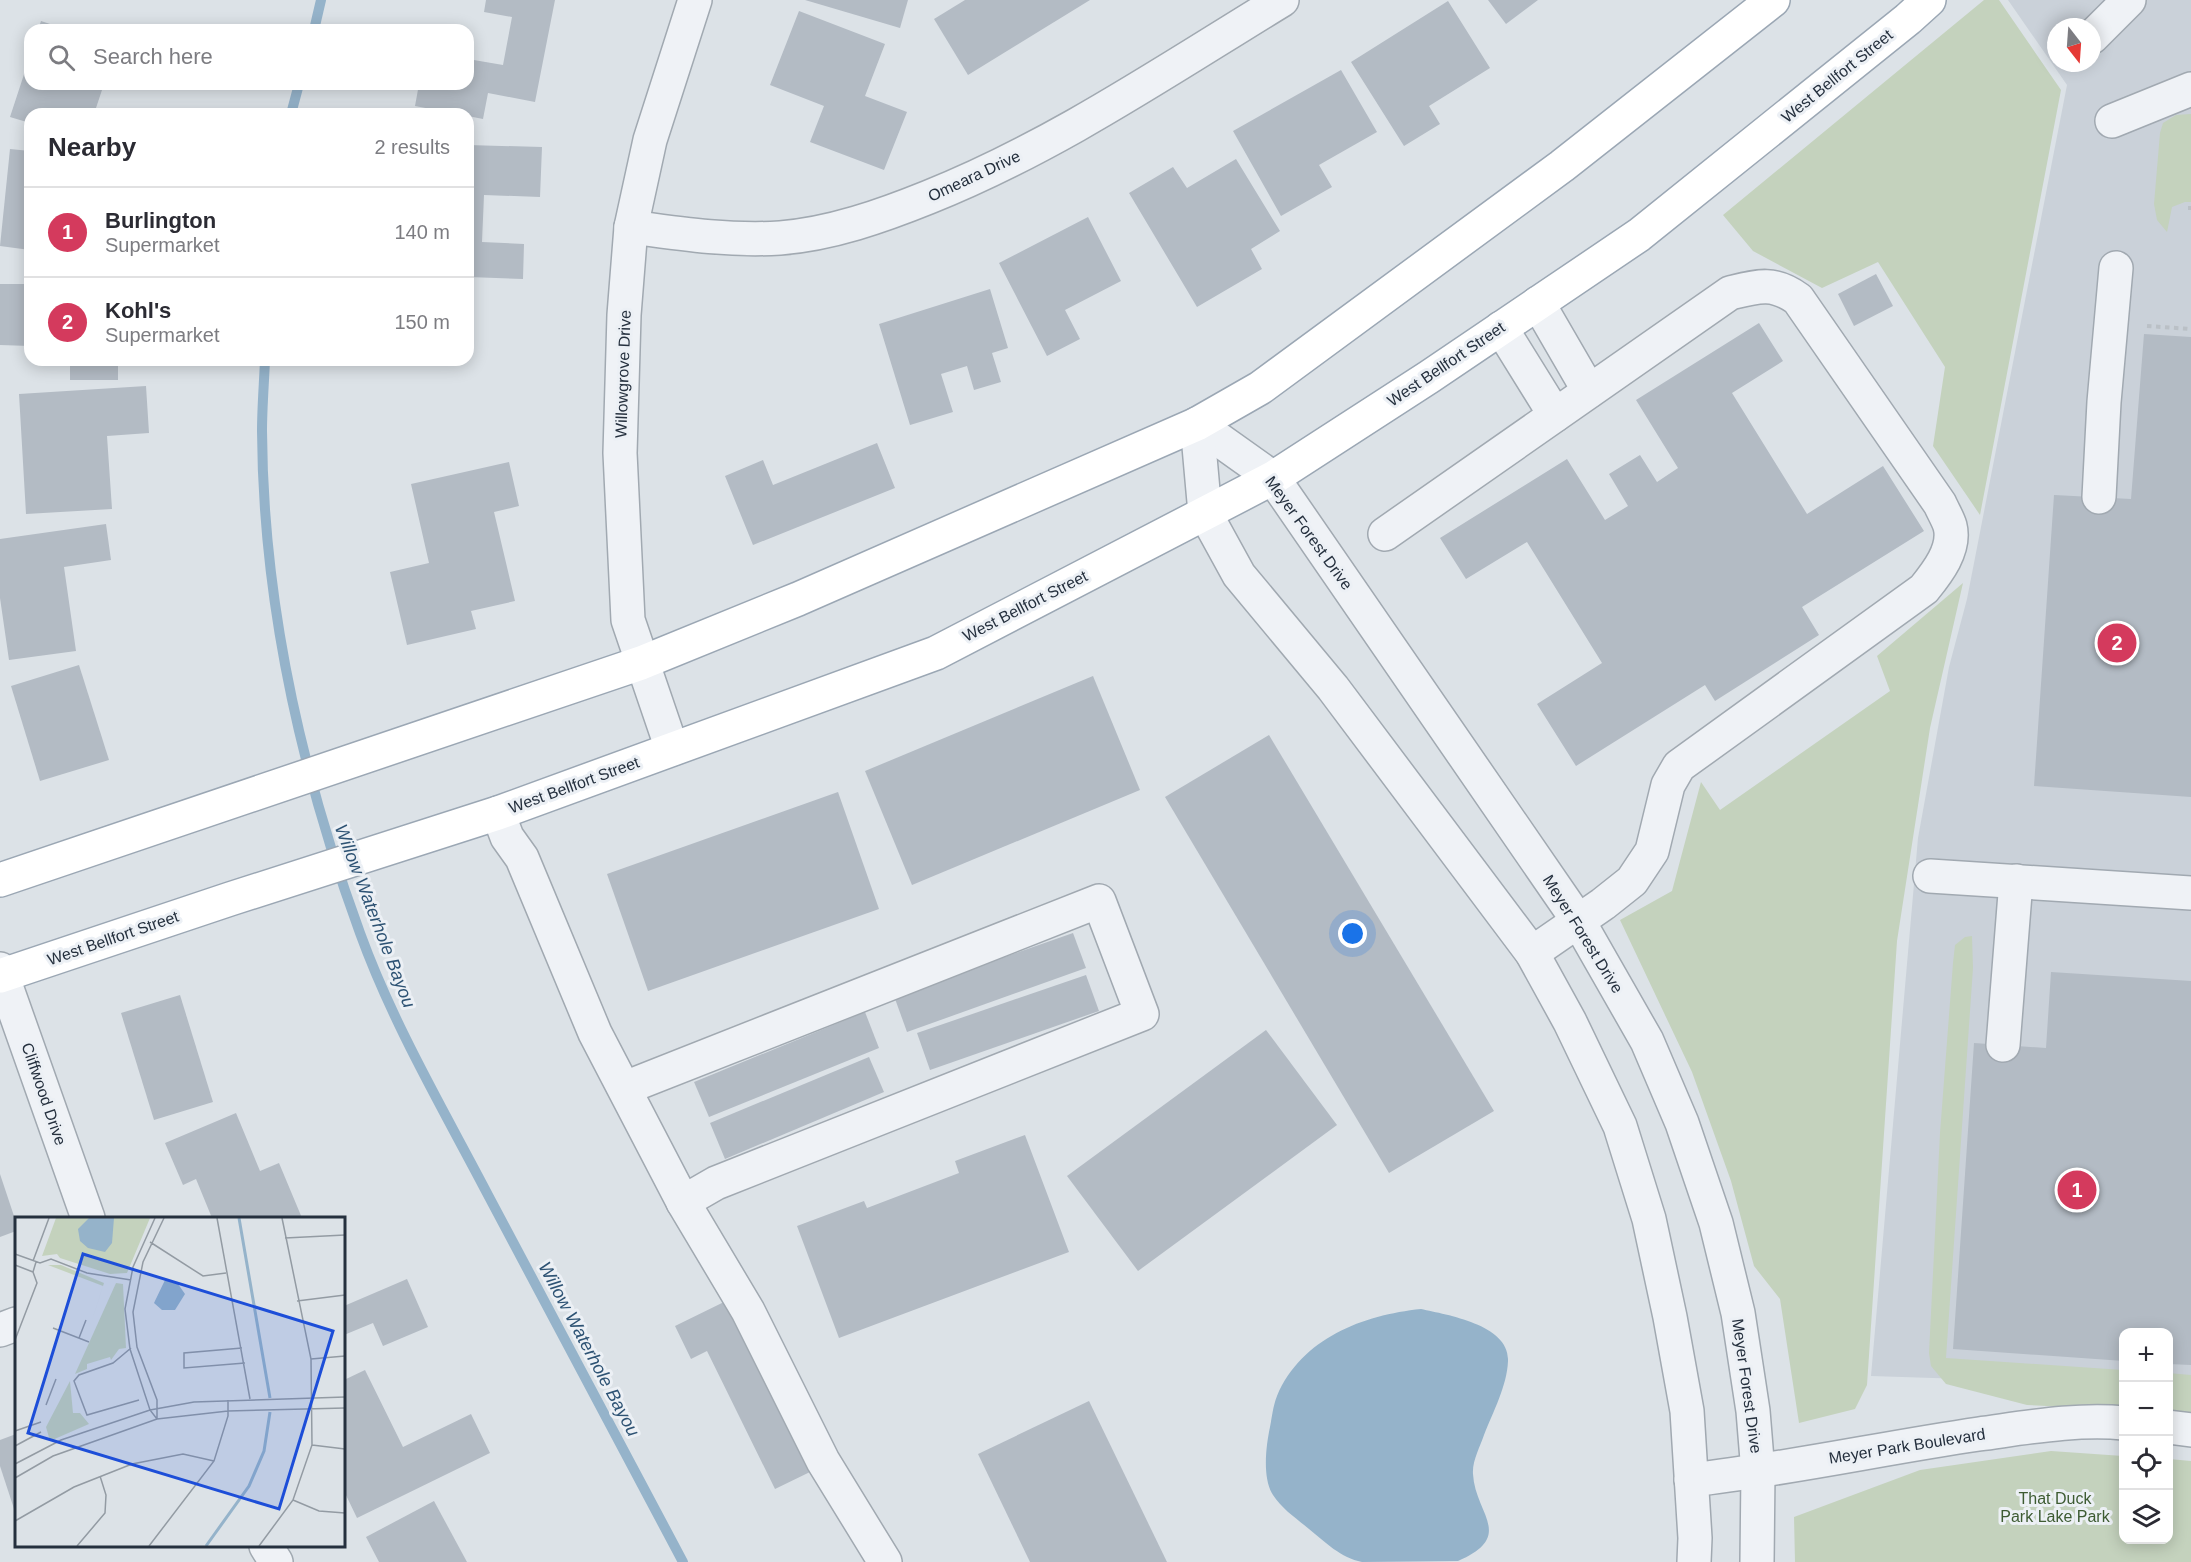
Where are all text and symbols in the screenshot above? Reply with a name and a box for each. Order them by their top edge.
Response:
north arrow [2047,18,2101,72]
search box [24,24,474,90]
street label: West Bellfort Street [1778,26,1896,126]
icon: search [45,41,78,74]
text: Search here [93,44,213,69]
text: Nearby [48,132,136,162]
text: 2 results [374,136,450,158]
street label: Omeara Drive [925,147,1023,205]
text: Burlington [105,208,216,233]
text: 1 [62,221,73,243]
text: 140 m [394,221,450,243]
text: Supermarket [105,234,220,256]
text: Kohl's [105,298,171,323]
street label: Willowgrove Drive [612,310,634,438]
text: 2 [62,311,73,333]
text: 150 m [394,311,450,333]
street label: West Bellfort Street [1384,318,1508,410]
text: Supermarket [105,324,220,346]
street label: Meyer Forest Drive [1262,473,1356,593]
street label: West Bellfort Street [960,567,1091,645]
pin: 2 [2098,620,2136,666]
street label: West Bellfort Street [506,753,642,817]
water label: Willow Waterhole Bayou [331,822,419,1010]
street label: Meyer Forest Drive [1540,872,1626,996]
street label: West Bellfort Street [45,907,181,968]
your location [1338,919,1367,948]
street label: Cliffwood Drive [18,1041,70,1148]
pin: 1 [2058,1168,2096,1212]
inset map [15,1217,345,1547]
water label: Willow Waterhole Bayou [534,1258,644,1440]
street label: Meyer Forest Drive [1729,1317,1765,1455]
map controls [2119,1328,2173,1544]
button: + [2119,1328,2173,1382]
button: − [2119,1382,2173,1436]
street label: Meyer Park Boulevard [1827,1425,1987,1467]
button: locate [2119,1436,2173,1490]
park label: That Duck Park Lake Park [2000,1490,2111,1525]
button: layers [2119,1490,2173,1544]

